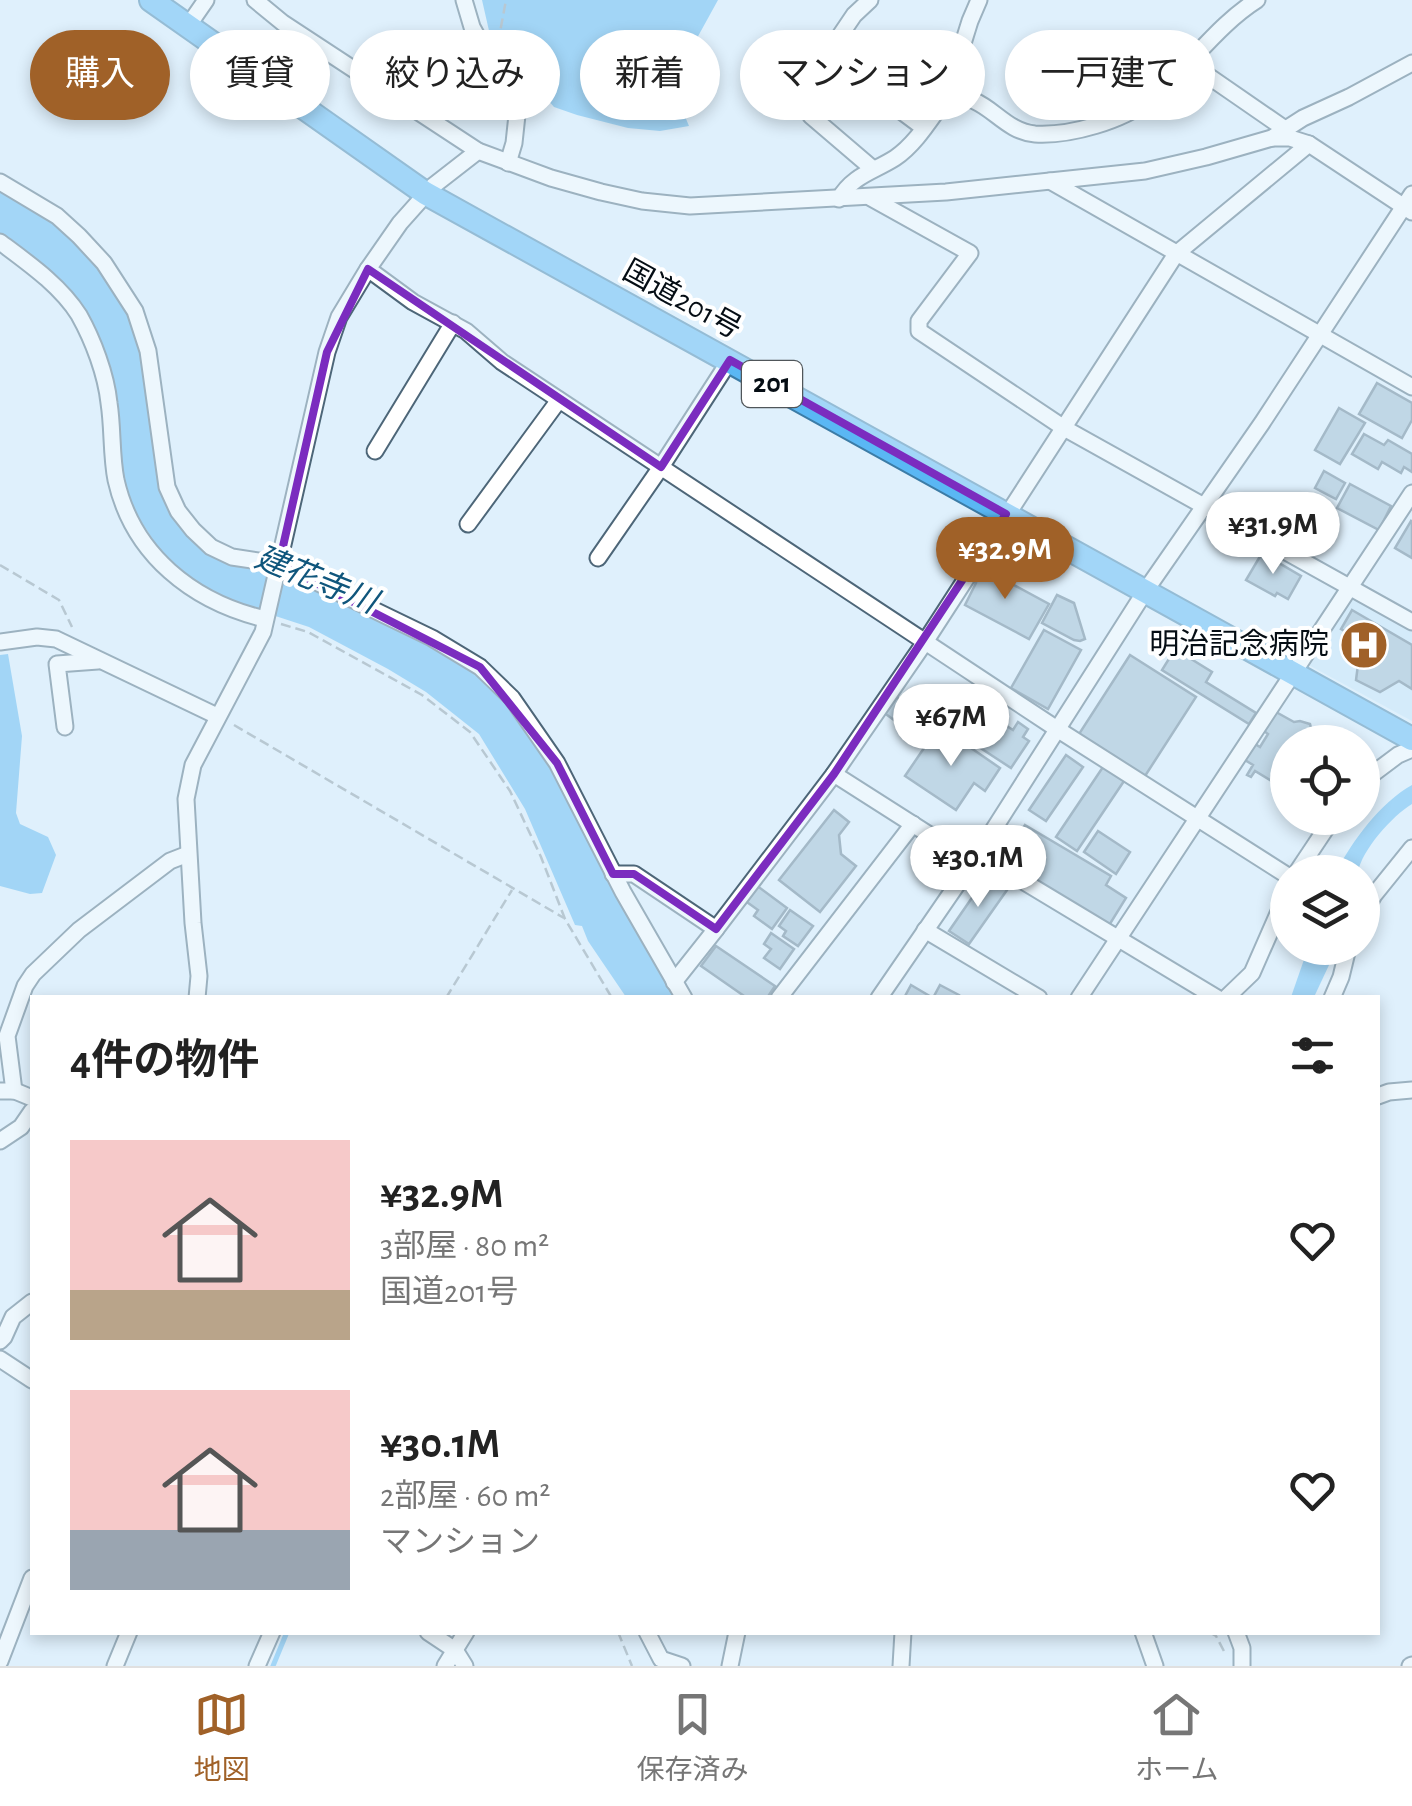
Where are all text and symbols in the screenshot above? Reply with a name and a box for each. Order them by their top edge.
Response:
chip: 購入 [30,30,170,120]
chip: 賃貸 [190,30,330,120]
chip: 絞り込み [350,30,560,120]
chip: 新着 [580,30,720,120]
chip: マンション [740,30,985,120]
chip: 一戸建て [1005,30,1215,120]
street label: 国道201号 [618,255,747,345]
road number: 201 [742,361,802,407]
pin: ¥31.9M [1192,492,1354,577]
text: ¥31.9M [1228,508,1318,540]
pin: ¥32.9M [924,517,1086,602]
text: ¥32.9M [958,533,1052,565]
water label: 建花寺川 [251,540,384,620]
hospital icon: 明治記念病院 [1338,619,1390,671]
place label: 明治記念病院 [1149,628,1329,660]
pin: ¥67M [892,684,1010,769]
text: ¥67M [915,700,987,732]
map controls [1270,725,1380,965]
button: locate [1270,725,1380,835]
pin: ¥30.1M [897,825,1059,910]
text: ¥30.1M [932,841,1024,873]
button: layers [1270,855,1380,965]
icon: filters [1285,1028,1340,1083]
text: 4件の物件 [70,1040,259,1082]
text: ¥32.9M [380,1173,503,1215]
icon: home [150,1180,270,1300]
icon: heart [1285,1213,1340,1268]
text: 3部屋 · 80 m² [380,1230,549,1262]
text: 国道201号 [380,1276,518,1308]
text: ¥30.1M [380,1423,500,1465]
icon: home [150,1430,270,1550]
icon: heart [1285,1463,1340,1518]
text: 2部屋 · 60 m² [380,1480,550,1512]
text: マンション [380,1526,540,1558]
tab: 地図 [193,1687,249,1788]
tab: 保存済み [636,1687,748,1788]
tab: ホーム [1135,1687,1219,1788]

